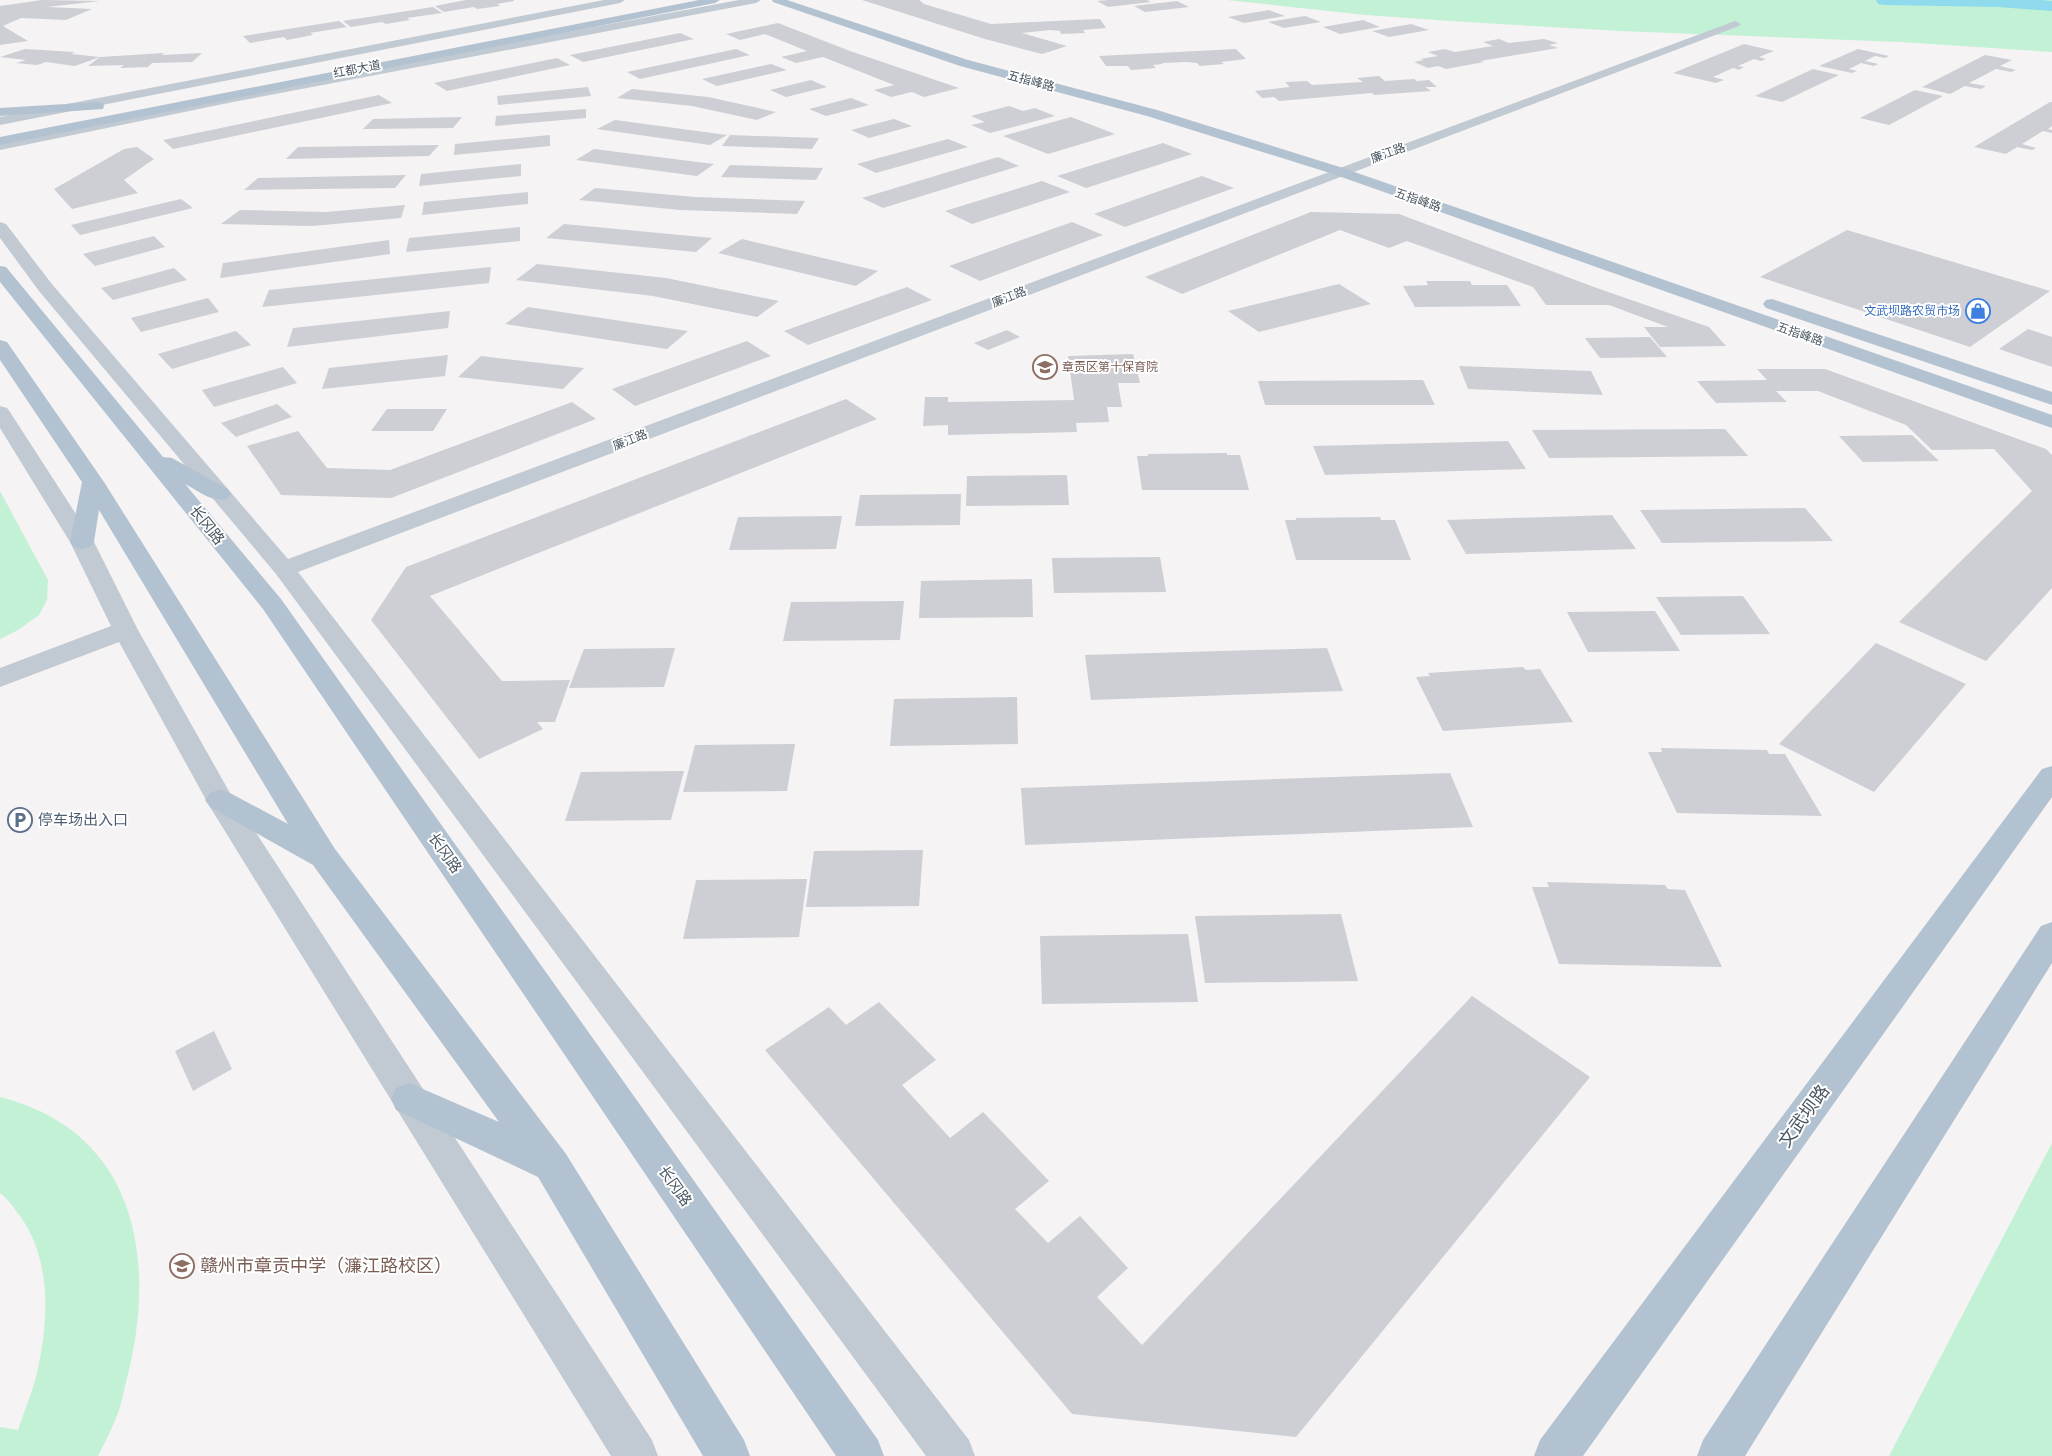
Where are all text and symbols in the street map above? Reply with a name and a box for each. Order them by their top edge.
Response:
street label: 红都大道 [332,57,382,79]
street label: 五指峰路 [1006,67,1056,93]
street label: 廉江路 [1368,139,1407,165]
street label: 五指峰路 [1393,185,1443,213]
street label: 廉江路 [989,283,1028,309]
shop icon: 文武坝路农贸市场 [1965,298,1991,324]
place label: 文武坝路农贸市场 [1864,303,1960,317]
street label: 五指峰路 [1775,319,1825,347]
school or university icon: 章贡区第十保育院 [1032,354,1058,380]
place label: 章贡区第十保育院 [1062,359,1158,373]
street label: 廉江路 [610,426,649,452]
street label: 长冈路 [187,501,229,548]
parking icon: 停车场出入口 [7,807,33,833]
place label: 停车场出入口 [38,810,128,828]
street label: 长冈路 [426,829,466,876]
street label: 文武坝路 [1773,1080,1833,1151]
street label: 长冈路 [656,1162,696,1209]
school or university icon: 赣州市章贡中学（濂江路校区） [169,1253,195,1279]
place label: 赣州市章贡中学（濂江路校区） [200,1254,452,1276]

